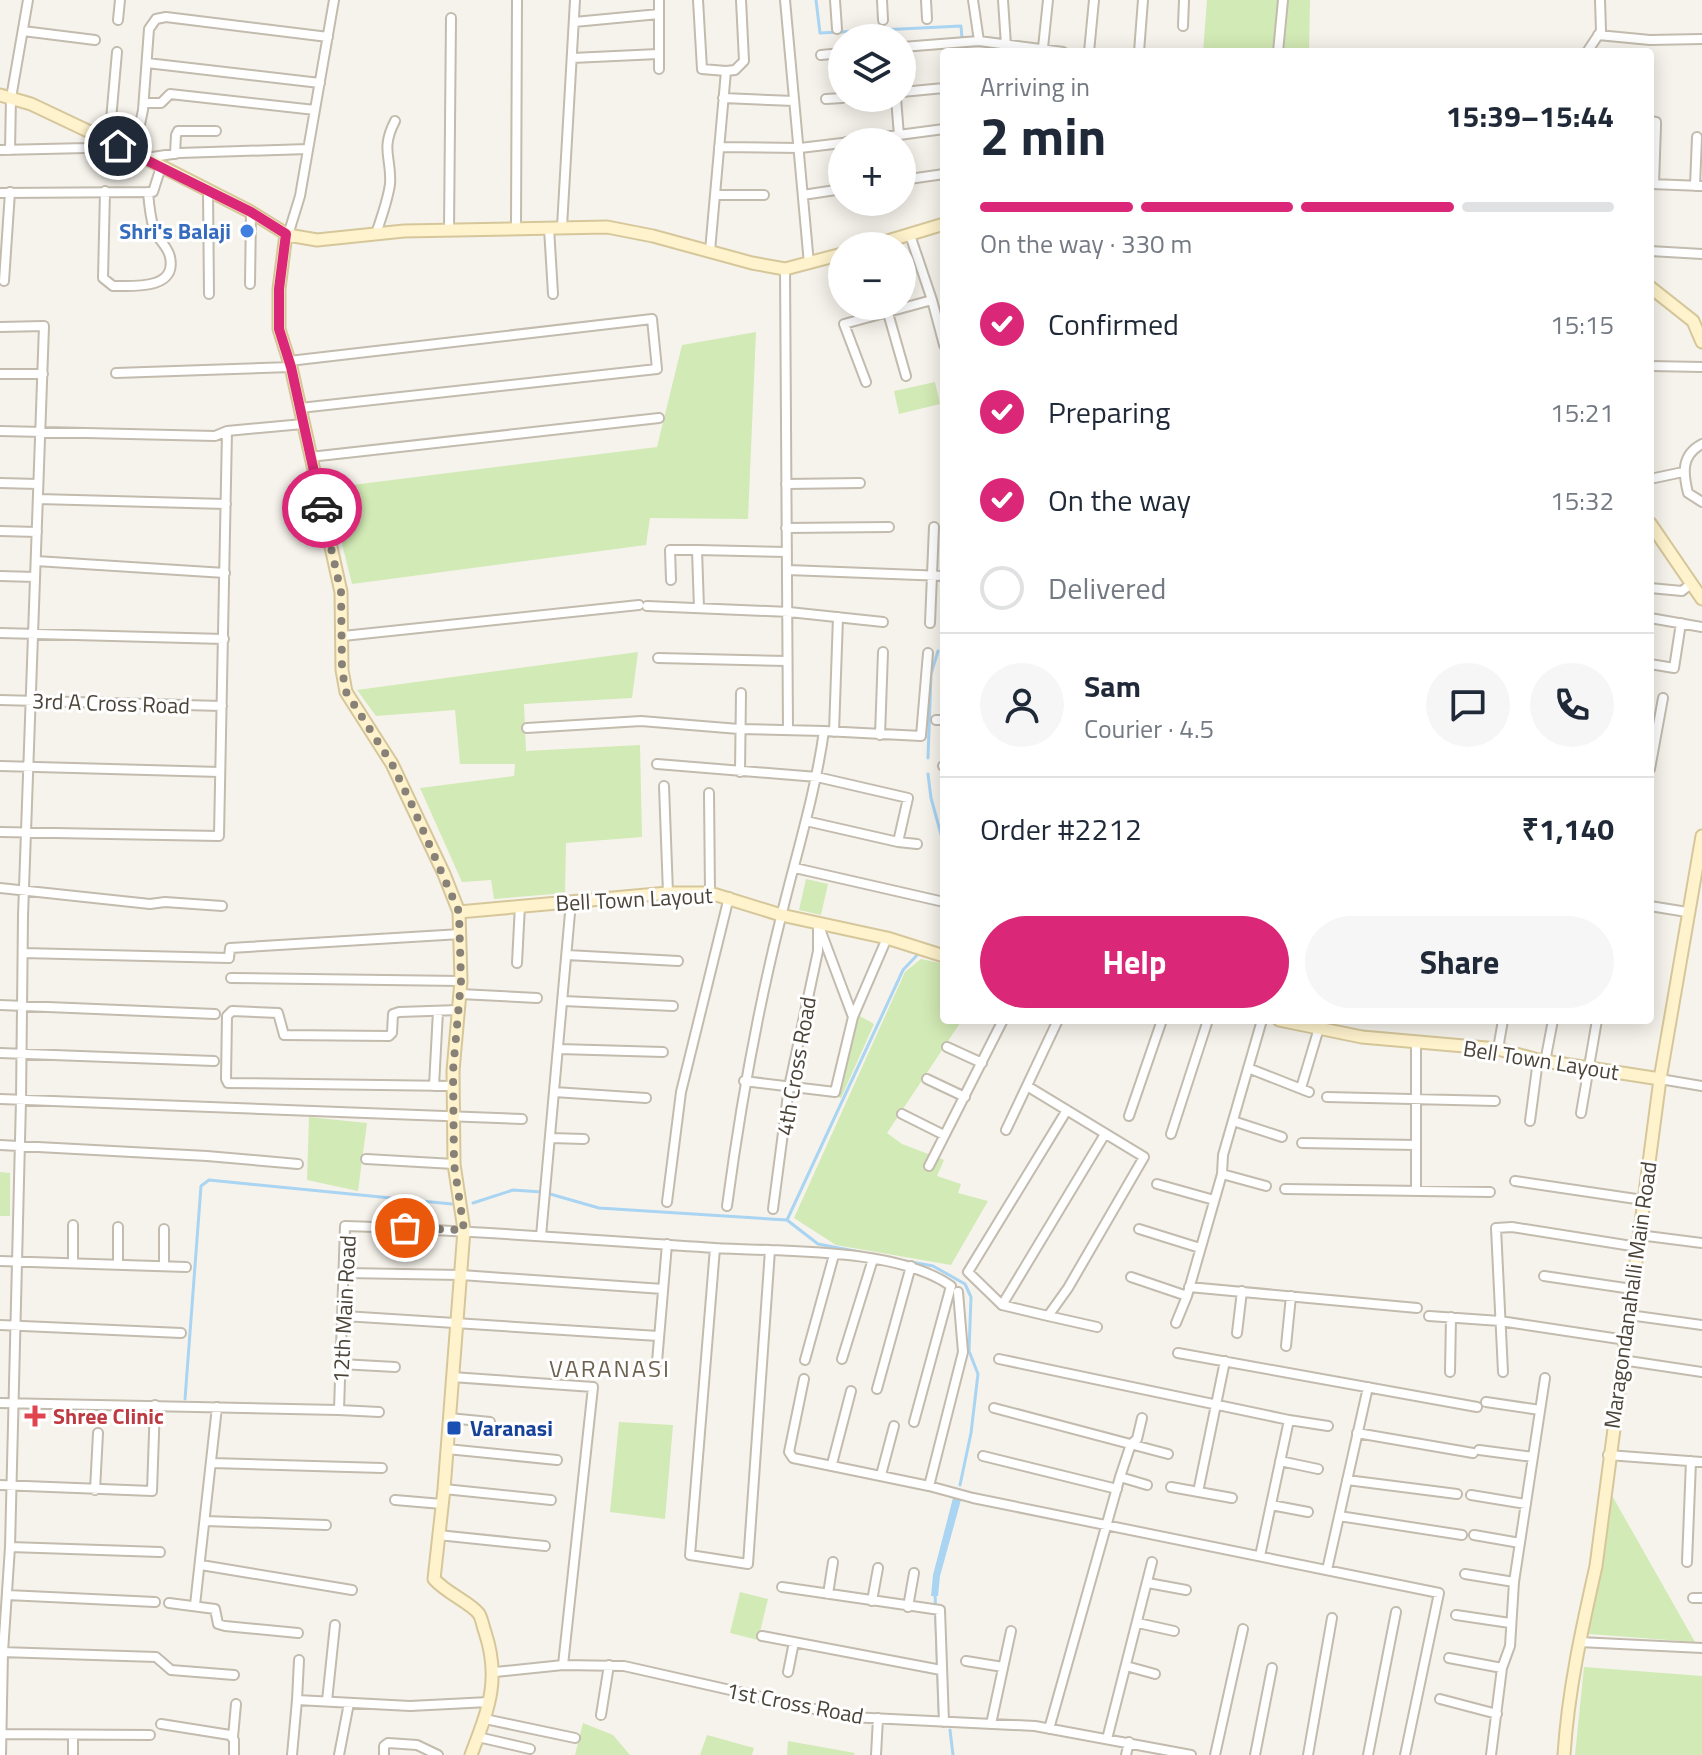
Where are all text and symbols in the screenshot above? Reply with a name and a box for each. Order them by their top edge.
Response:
map controls [828,24,916,320]
button: layers [828,24,916,112]
text: Arriving in [980,67,1090,106]
text: 15:39–15:44 [1446,93,1614,139]
text: 2 min [980,96,1106,175]
pin [84,112,152,180]
icon: home [96,124,140,168]
button: + [828,128,916,216]
place label: Shri's Balaji [119,214,231,248]
marker: Shri's Balaji [238,222,256,240]
text: On the way · 330 m [980,224,1192,263]
button: − [828,232,916,320]
text: Confirmed [1048,301,1179,347]
icon: check [980,302,1024,346]
text: 15:15 [1550,305,1614,344]
text: Preparing [1048,389,1170,435]
icon: check [980,390,1024,434]
text: 15:21 [1550,393,1614,432]
courier [282,468,362,548]
text: On the way [1048,477,1191,523]
icon: check [980,478,1024,522]
text: 15:32 [1550,481,1614,520]
icon: car [300,486,344,530]
text: Delivered [1048,565,1166,611]
button: person [980,663,1064,747]
text: Sam [1084,663,1141,709]
button: chat [1426,663,1510,747]
button: phone [1530,663,1614,747]
street label: 3rd A Cross Road [32,683,190,723]
text: Courier · 4.5 [1084,709,1214,748]
text: Order #2212 [980,806,1142,852]
text: ₹1,140 [1522,806,1614,852]
street label: Bell Town Layout [555,878,714,920]
button: Help [980,916,1289,1008]
button: Share [1305,916,1614,1008]
street label: 4th Cross Road [767,994,825,1138]
street label: Bell Town Layout [1461,1031,1621,1089]
street label: Maragondanahalli Main Road [1594,1159,1666,1431]
pin [371,1194,439,1262]
icon: bag [383,1206,427,1250]
street label: 12th Main Road [323,1234,365,1384]
district label: VARANASI [549,1350,671,1386]
place label: Shree Clinic [53,1399,164,1433]
marker: Shree Clinic [24,1405,46,1427]
place label: Varanasi [470,1411,553,1445]
marker: Varanasi [445,1419,463,1437]
street label: 1st Cross Road [724,1673,866,1733]

